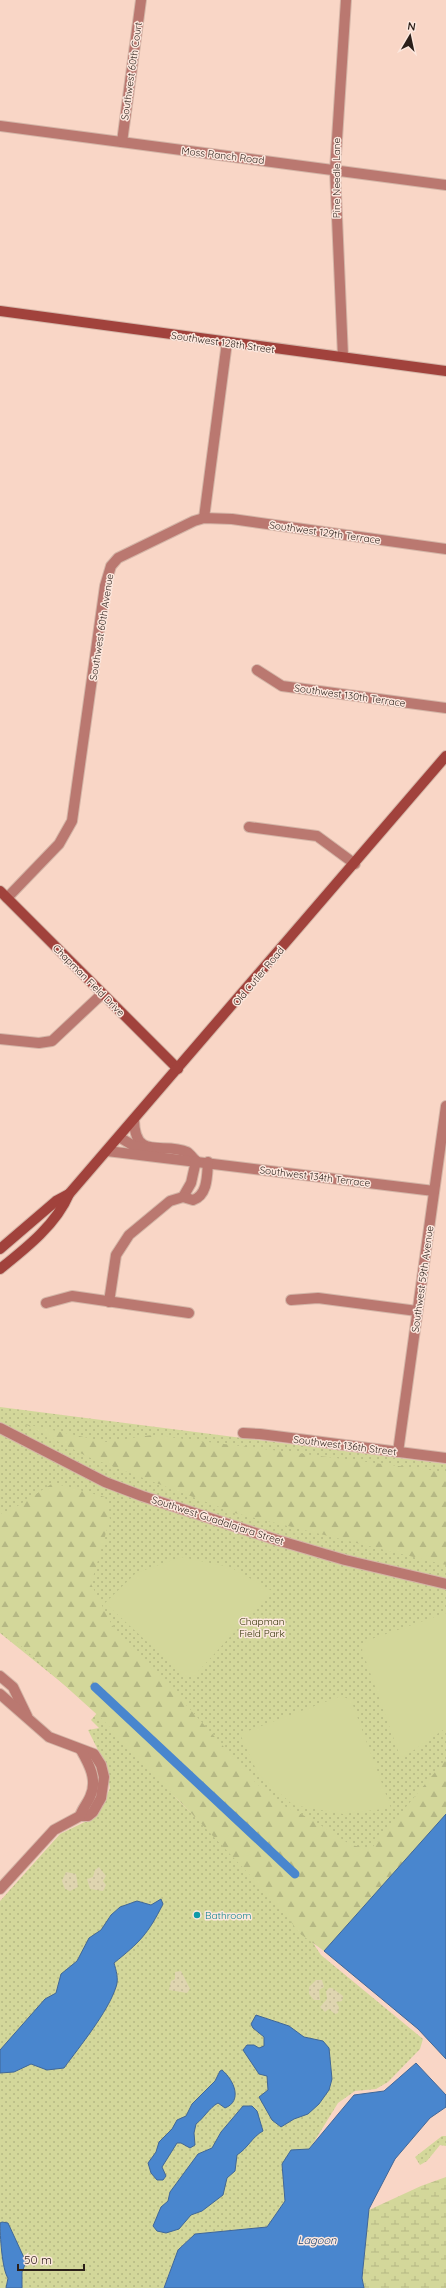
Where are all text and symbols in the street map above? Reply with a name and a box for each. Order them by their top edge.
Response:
north arrow [390,16,430,56]
text: N [406,19,417,34]
street label: Southwest 60th Court [118,21,145,121]
street label: Pine Needle Lane [330,138,343,218]
street label: Moss Ranch Road [181,144,265,167]
street label: Southwest 128th Street [170,329,276,356]
street label: Southwest 129th Terrace [269,518,382,547]
street label: Southwest 60th Avenue [87,573,116,681]
street label: Southwest 130th Terrace [294,681,407,710]
street label: Chapman Field Drive [50,942,128,1019]
street label: Old Cutler Road [230,944,287,1009]
street label: Southwest 134th Terrace [259,1163,371,1190]
street label: Southwest 59th Avenue [409,1225,436,1333]
street label: Southwest 136th Street [293,1433,398,1458]
street label: Southwest Guadalajara Street [150,1493,286,1548]
park label: Chapman Field Park [239,1615,285,1640]
place label: Bathroom [205,1909,251,1922]
marker: Bathroom [192,1910,202,1920]
water label: Lagoon [298,2233,337,2247]
scale bar [18,2246,84,2272]
text: 50 m [24,2252,52,2267]

